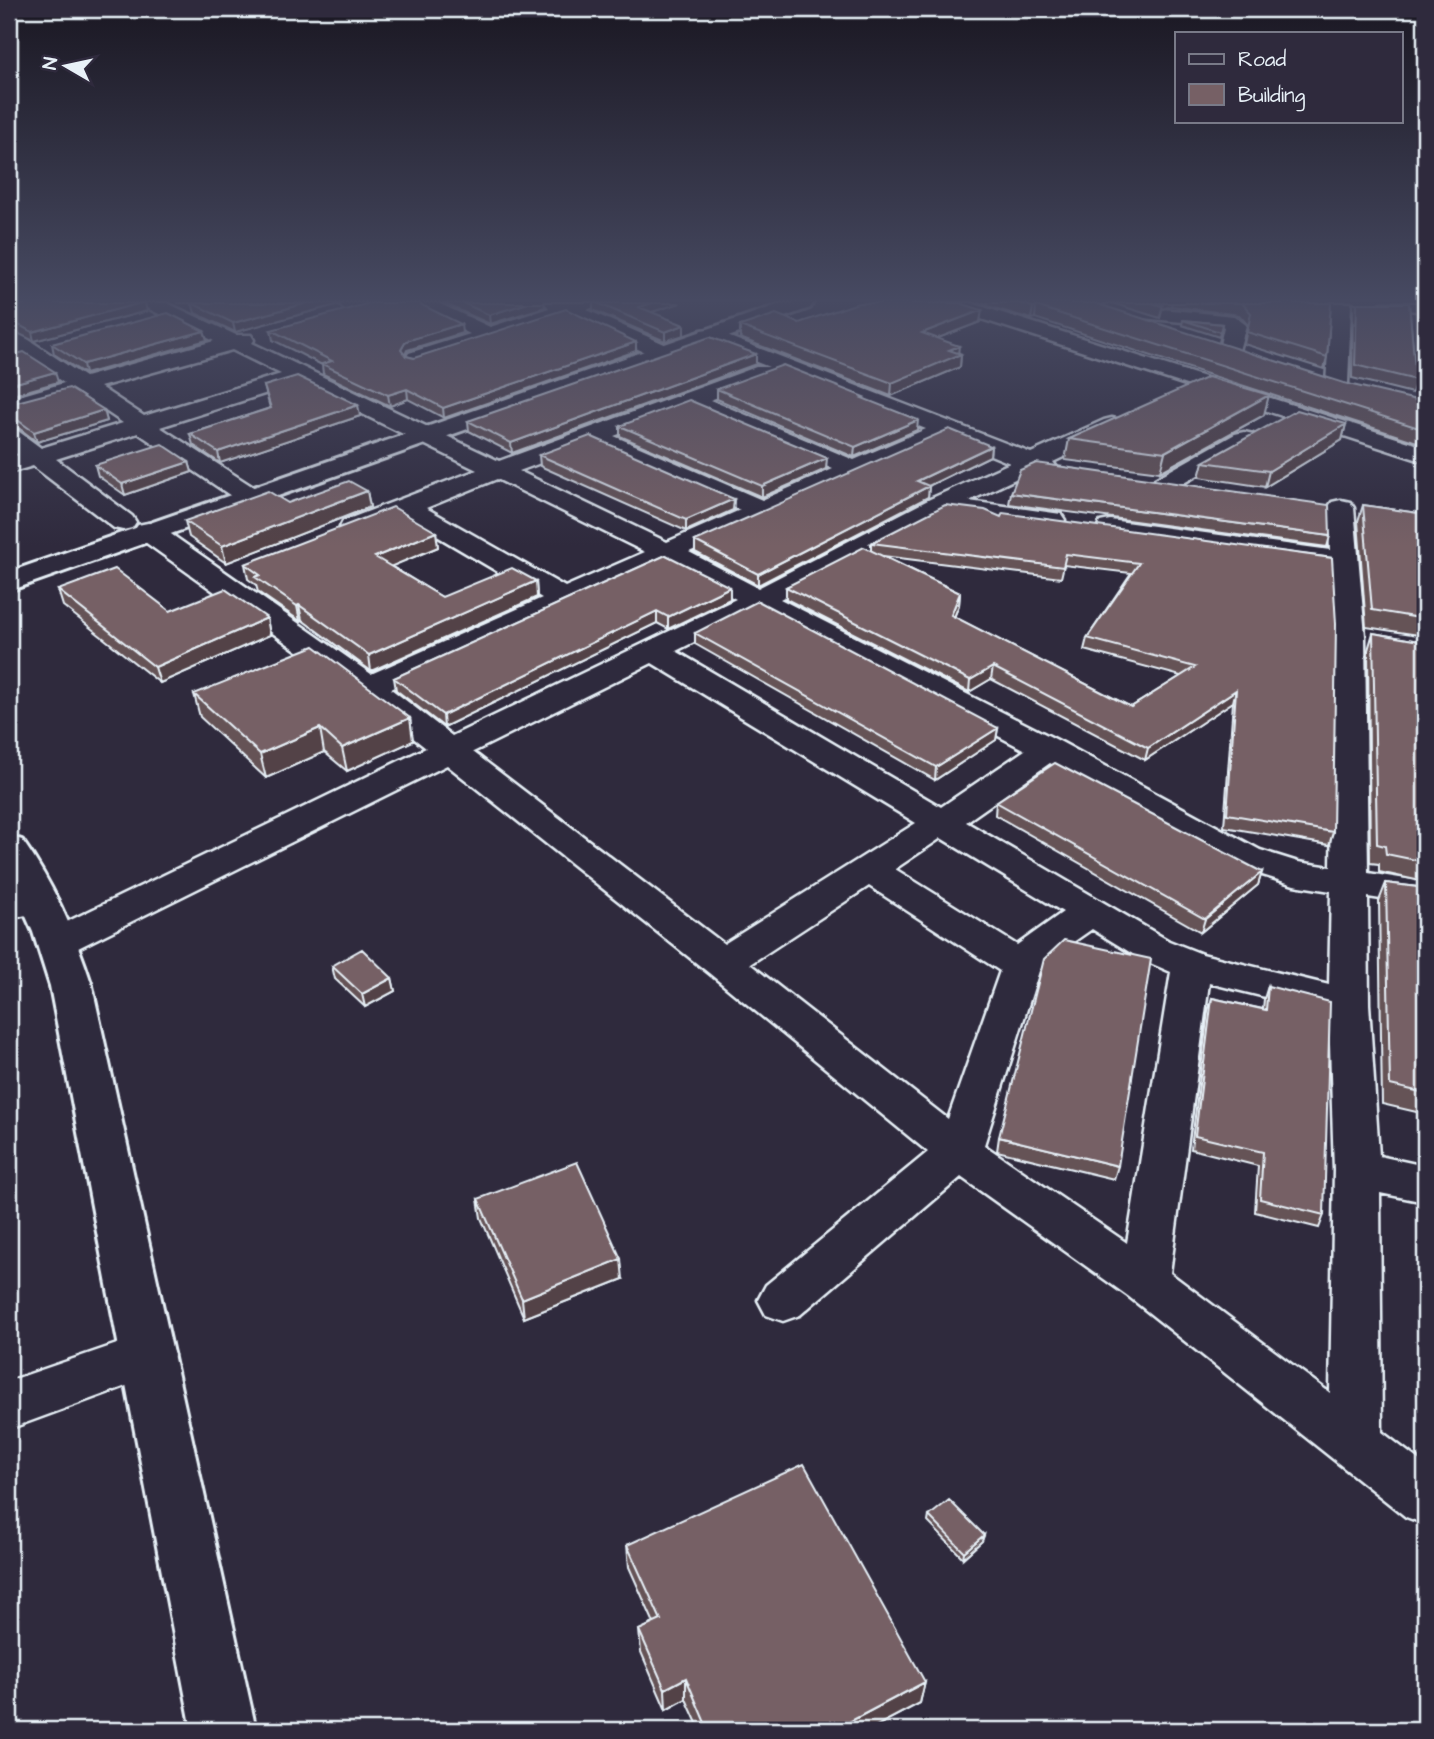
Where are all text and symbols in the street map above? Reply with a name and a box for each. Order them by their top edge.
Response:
north arrow [32,32,102,102]
legend [1175,32,1402,122]
text: Road [1238,45,1286,74]
text: N [36,55,65,72]
text: Building [1238,81,1306,112]

